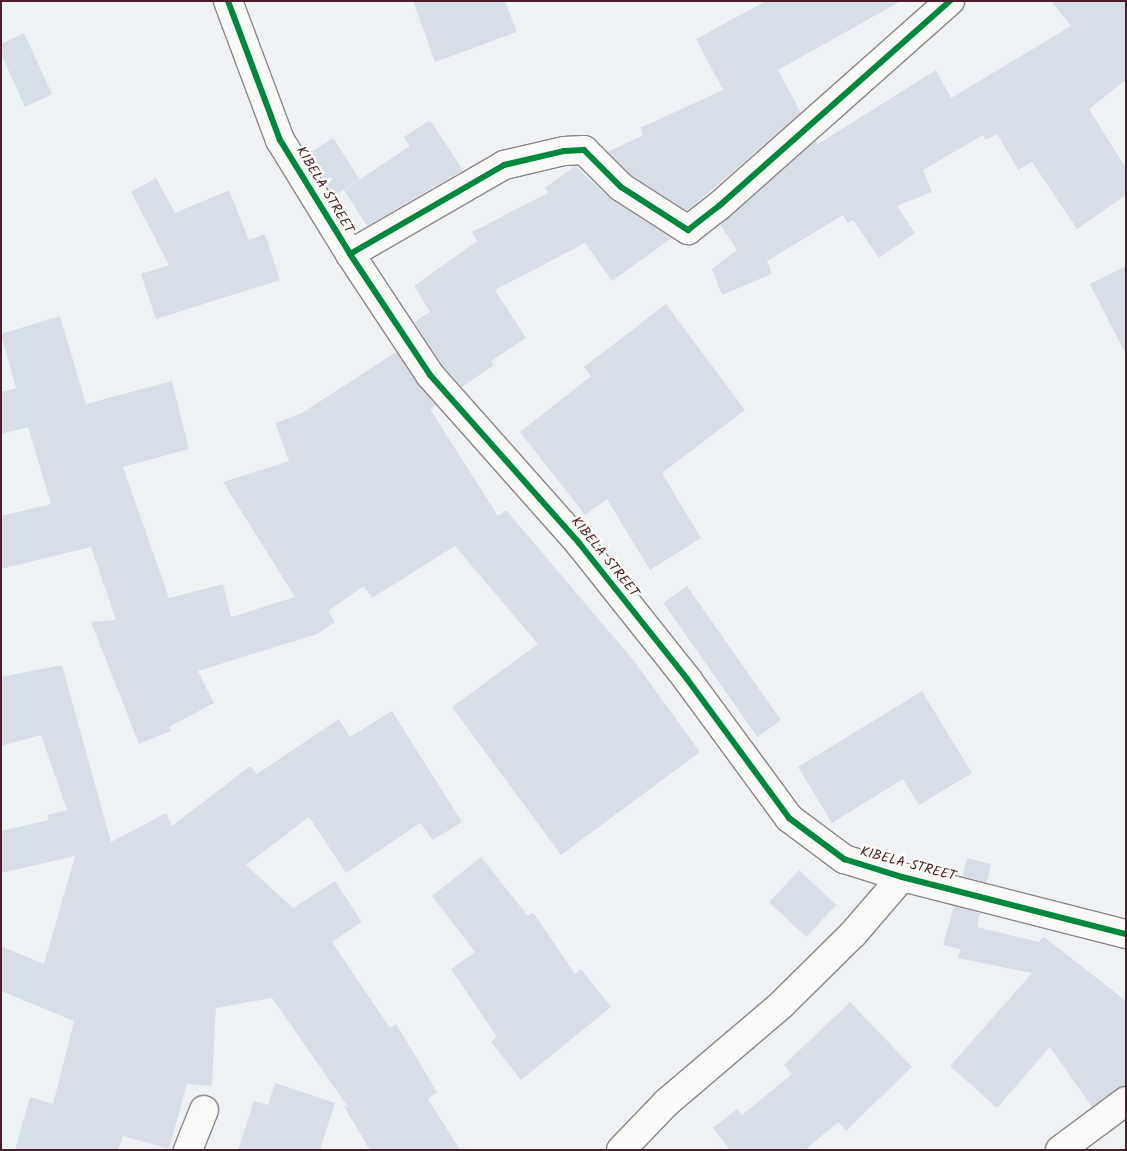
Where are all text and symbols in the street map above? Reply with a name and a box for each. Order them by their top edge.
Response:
street label: KIBELA STREET [292,143,358,237]
street label: KIBELA STREET [567,513,643,601]
street label: KIBELA STREET [858,843,958,885]

